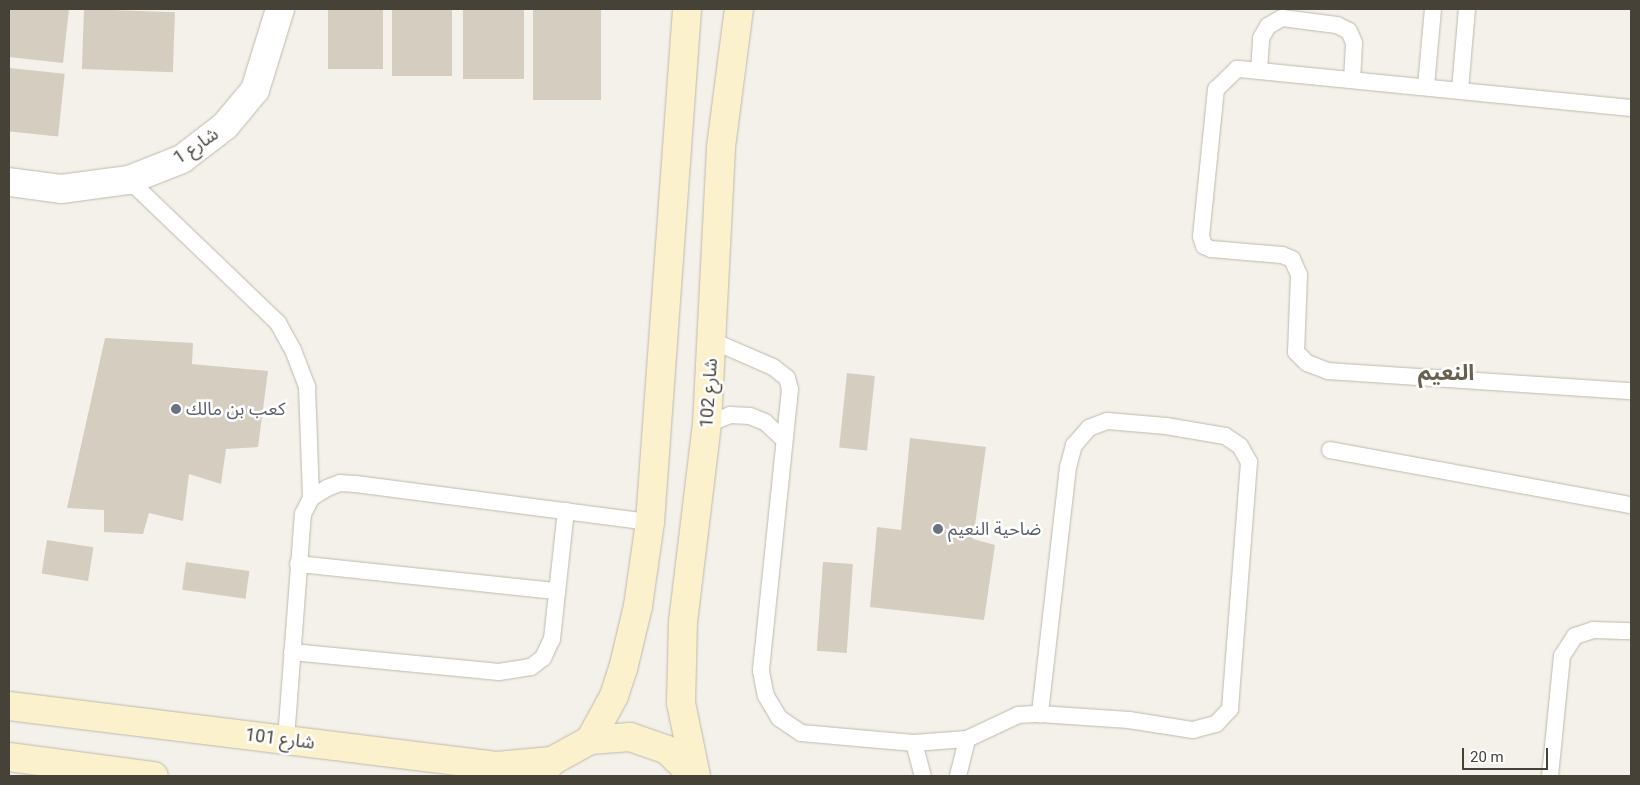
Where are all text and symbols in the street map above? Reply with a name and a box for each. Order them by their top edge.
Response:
street label: شارع 1 [169,123,223,169]
street label: شارع 102 [696,357,722,429]
district label: النعيم [1418,360,1474,386]
place label: كعب بن مالك [186,398,285,420]
marker: كعب بن مالك [170,403,182,415]
place label: ضاحية النعيم [948,518,1041,540]
marker: ضاحية النعيم [932,523,944,535]
street label: شارع 101 [244,724,316,754]
scale bar [1465,738,1551,770]
text: 20 m [1470,748,1504,766]

